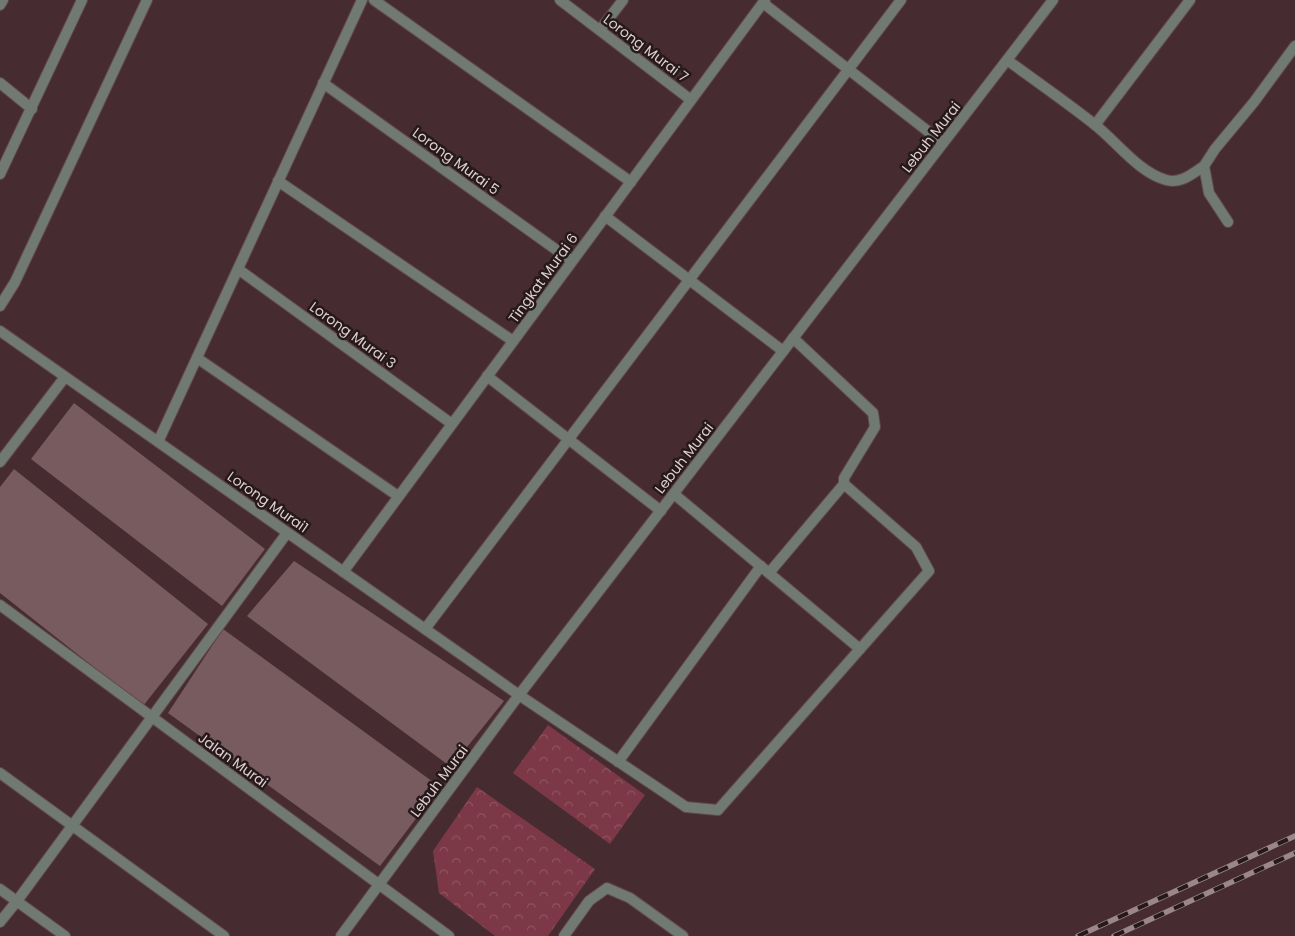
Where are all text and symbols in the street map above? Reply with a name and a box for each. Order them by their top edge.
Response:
street label: Lorong Murai 7 [599,9,693,87]
street label: Lebuh Murai [897,97,965,177]
street label: Lorong Murai 5 [408,123,504,199]
street label: Tingkat Murai 6 [504,229,583,327]
street label: Lorong Murai 3 [306,297,400,373]
street label: Lebuh Murai [650,418,718,498]
street label: Lorong Murai1 [223,467,313,537]
street label: Jalan Murai [194,728,272,792]
street label: Lebuh Murai [405,741,473,821]

